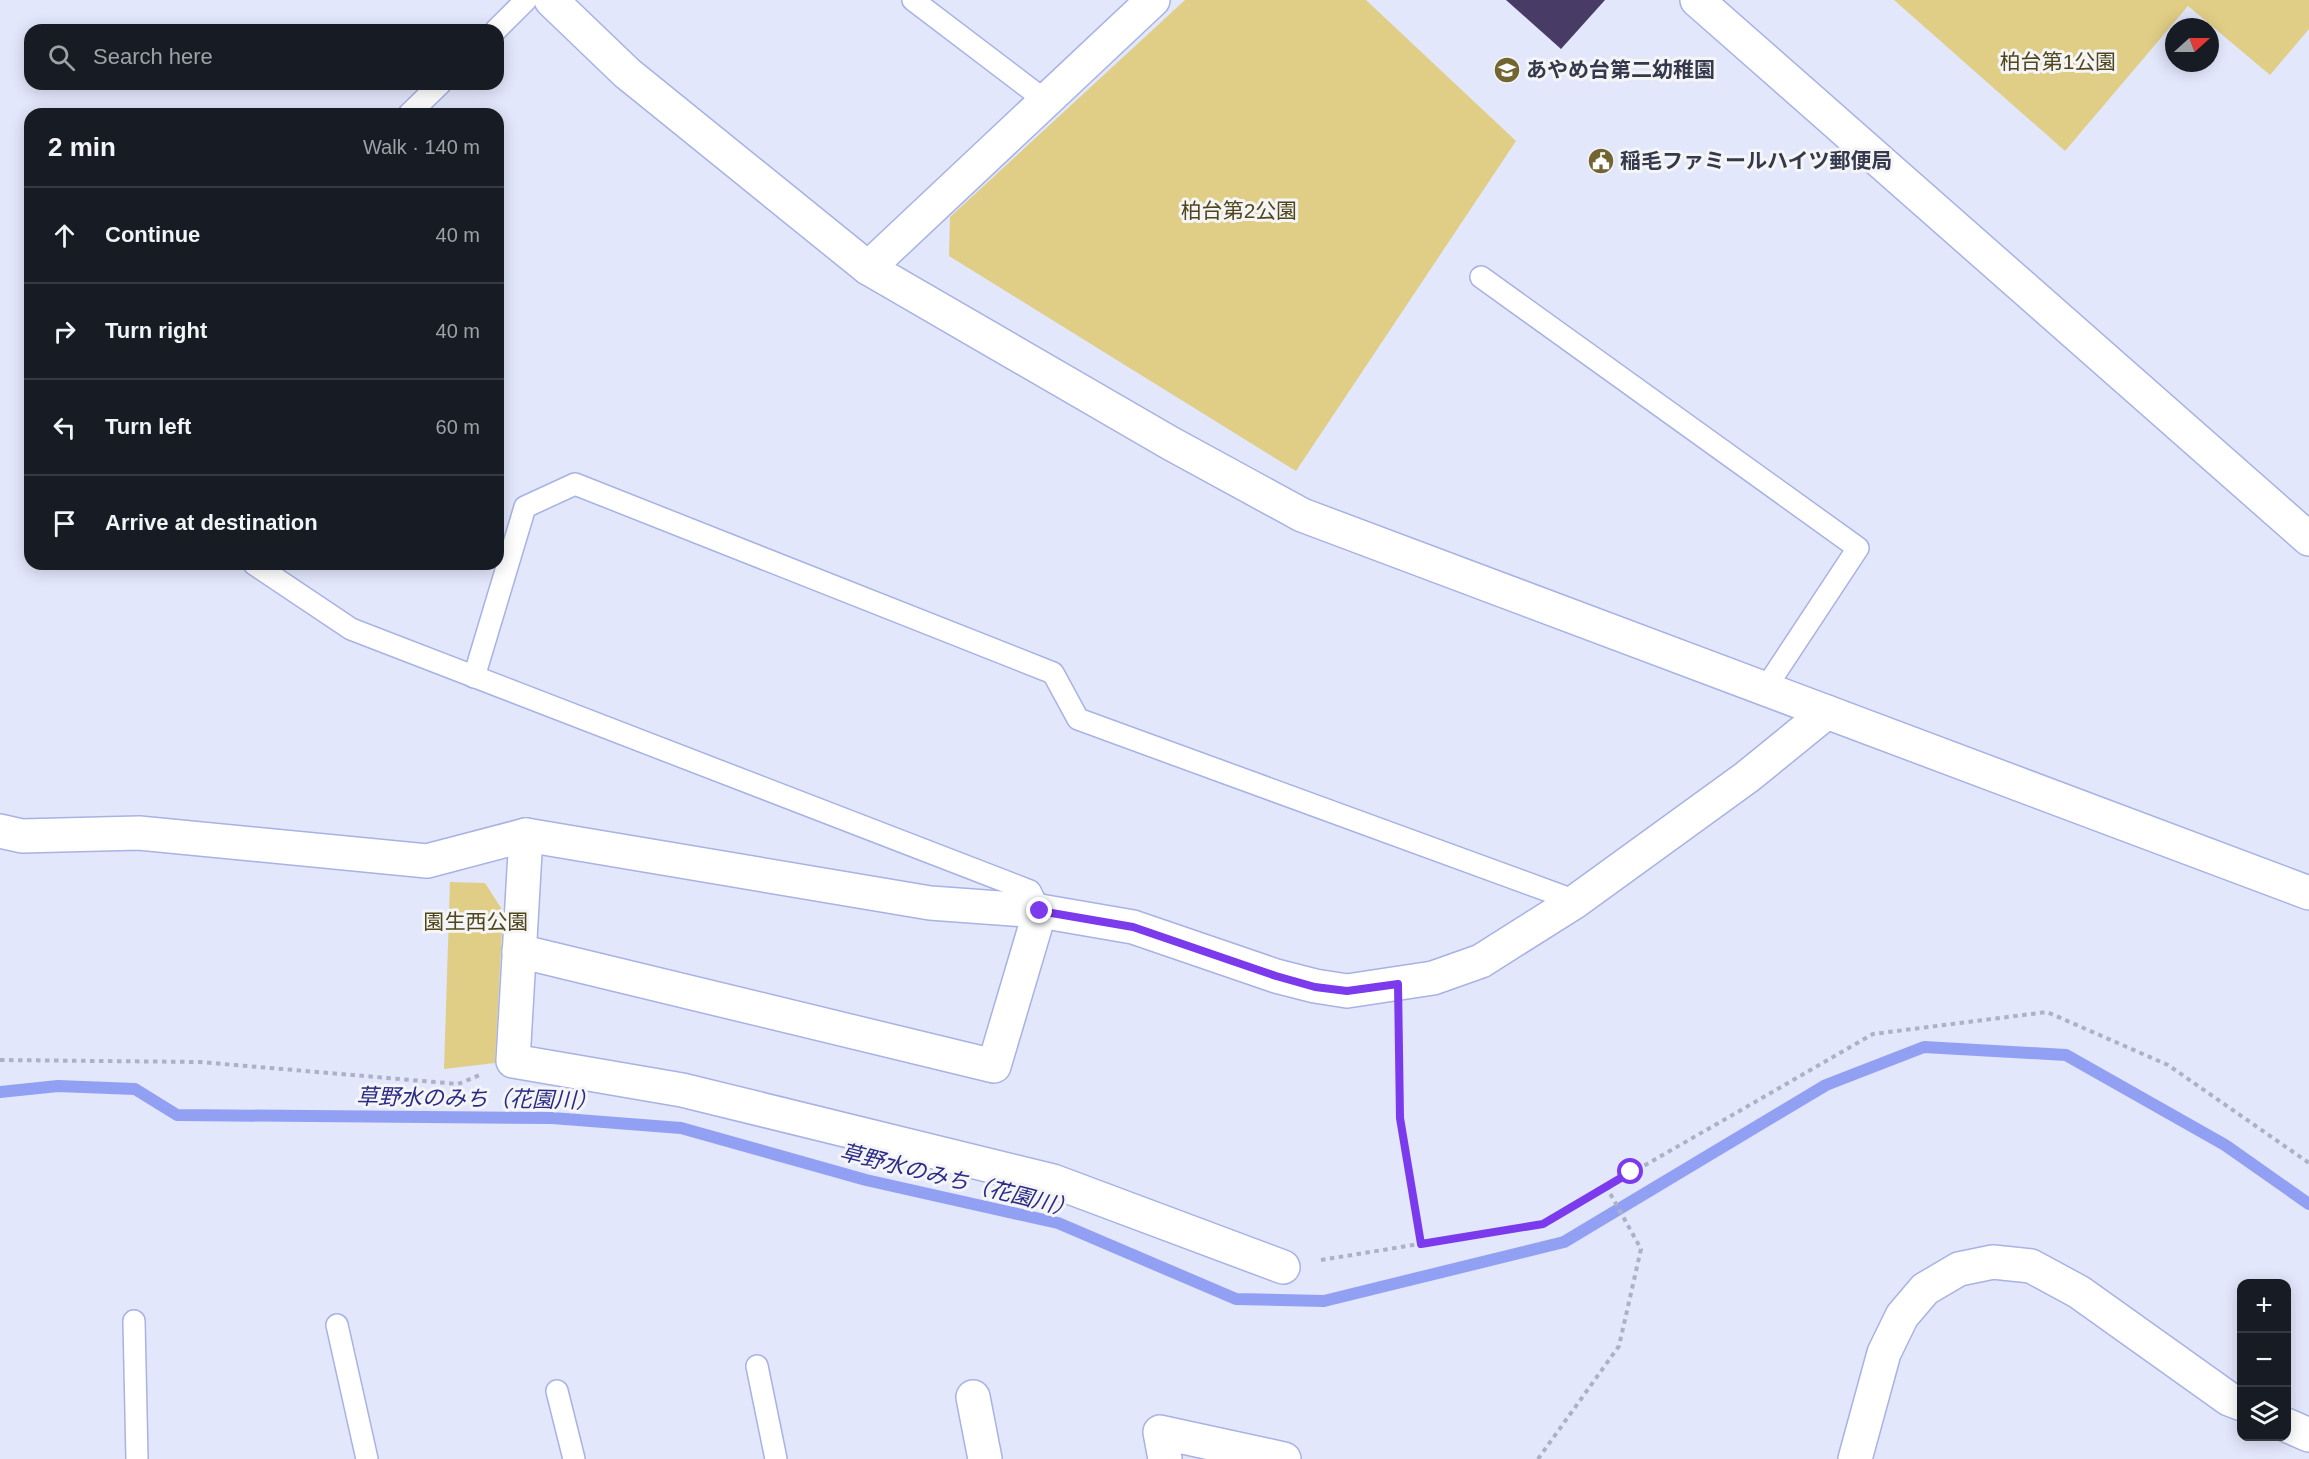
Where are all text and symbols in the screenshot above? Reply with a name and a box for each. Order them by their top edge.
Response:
north arrow [2165,18,2219,72]
search box [24,24,504,90]
icon: search [45,41,78,74]
text: Search here [93,44,213,69]
park label: 柏台第1公園 [2000,50,2116,73]
school or university icon: あやめ台第二幼稚園 [1492,55,1522,85]
place label: あやめ台第二幼稚園 [1526,58,1715,81]
text: 2 min [48,132,116,162]
text: Walk · 140 m [363,136,480,158]
public building icon: 稲毛ファミールハイツ郵便局 [1586,146,1616,176]
place label: 稲毛ファミールハイツ郵便局 [1620,149,1893,172]
park label: 柏台第2公園 [1181,199,1297,222]
icon: ahead [48,219,81,252]
text: Continue [105,222,200,247]
text: 40 m [436,224,480,246]
icon: right [48,315,81,348]
text: Turn right [105,318,207,343]
text: 40 m [436,320,480,342]
icon: left [48,411,81,444]
text: Turn left [105,414,191,439]
text: 60 m [436,416,480,438]
icon: arrive [48,507,81,540]
text: Arrive at destination [105,510,318,535]
route end [1026,897,1052,923]
park label: 園生西公園 [424,910,529,933]
water label: 草野水のみち（花園川） [356,1084,598,1113]
water label: 草野水のみち（花園川） [837,1139,1078,1222]
route start [1617,1158,1643,1184]
map controls [2237,1279,2291,1441]
button: + [2237,1279,2291,1333]
button: − [2237,1333,2291,1387]
button: layers [2237,1387,2291,1441]

